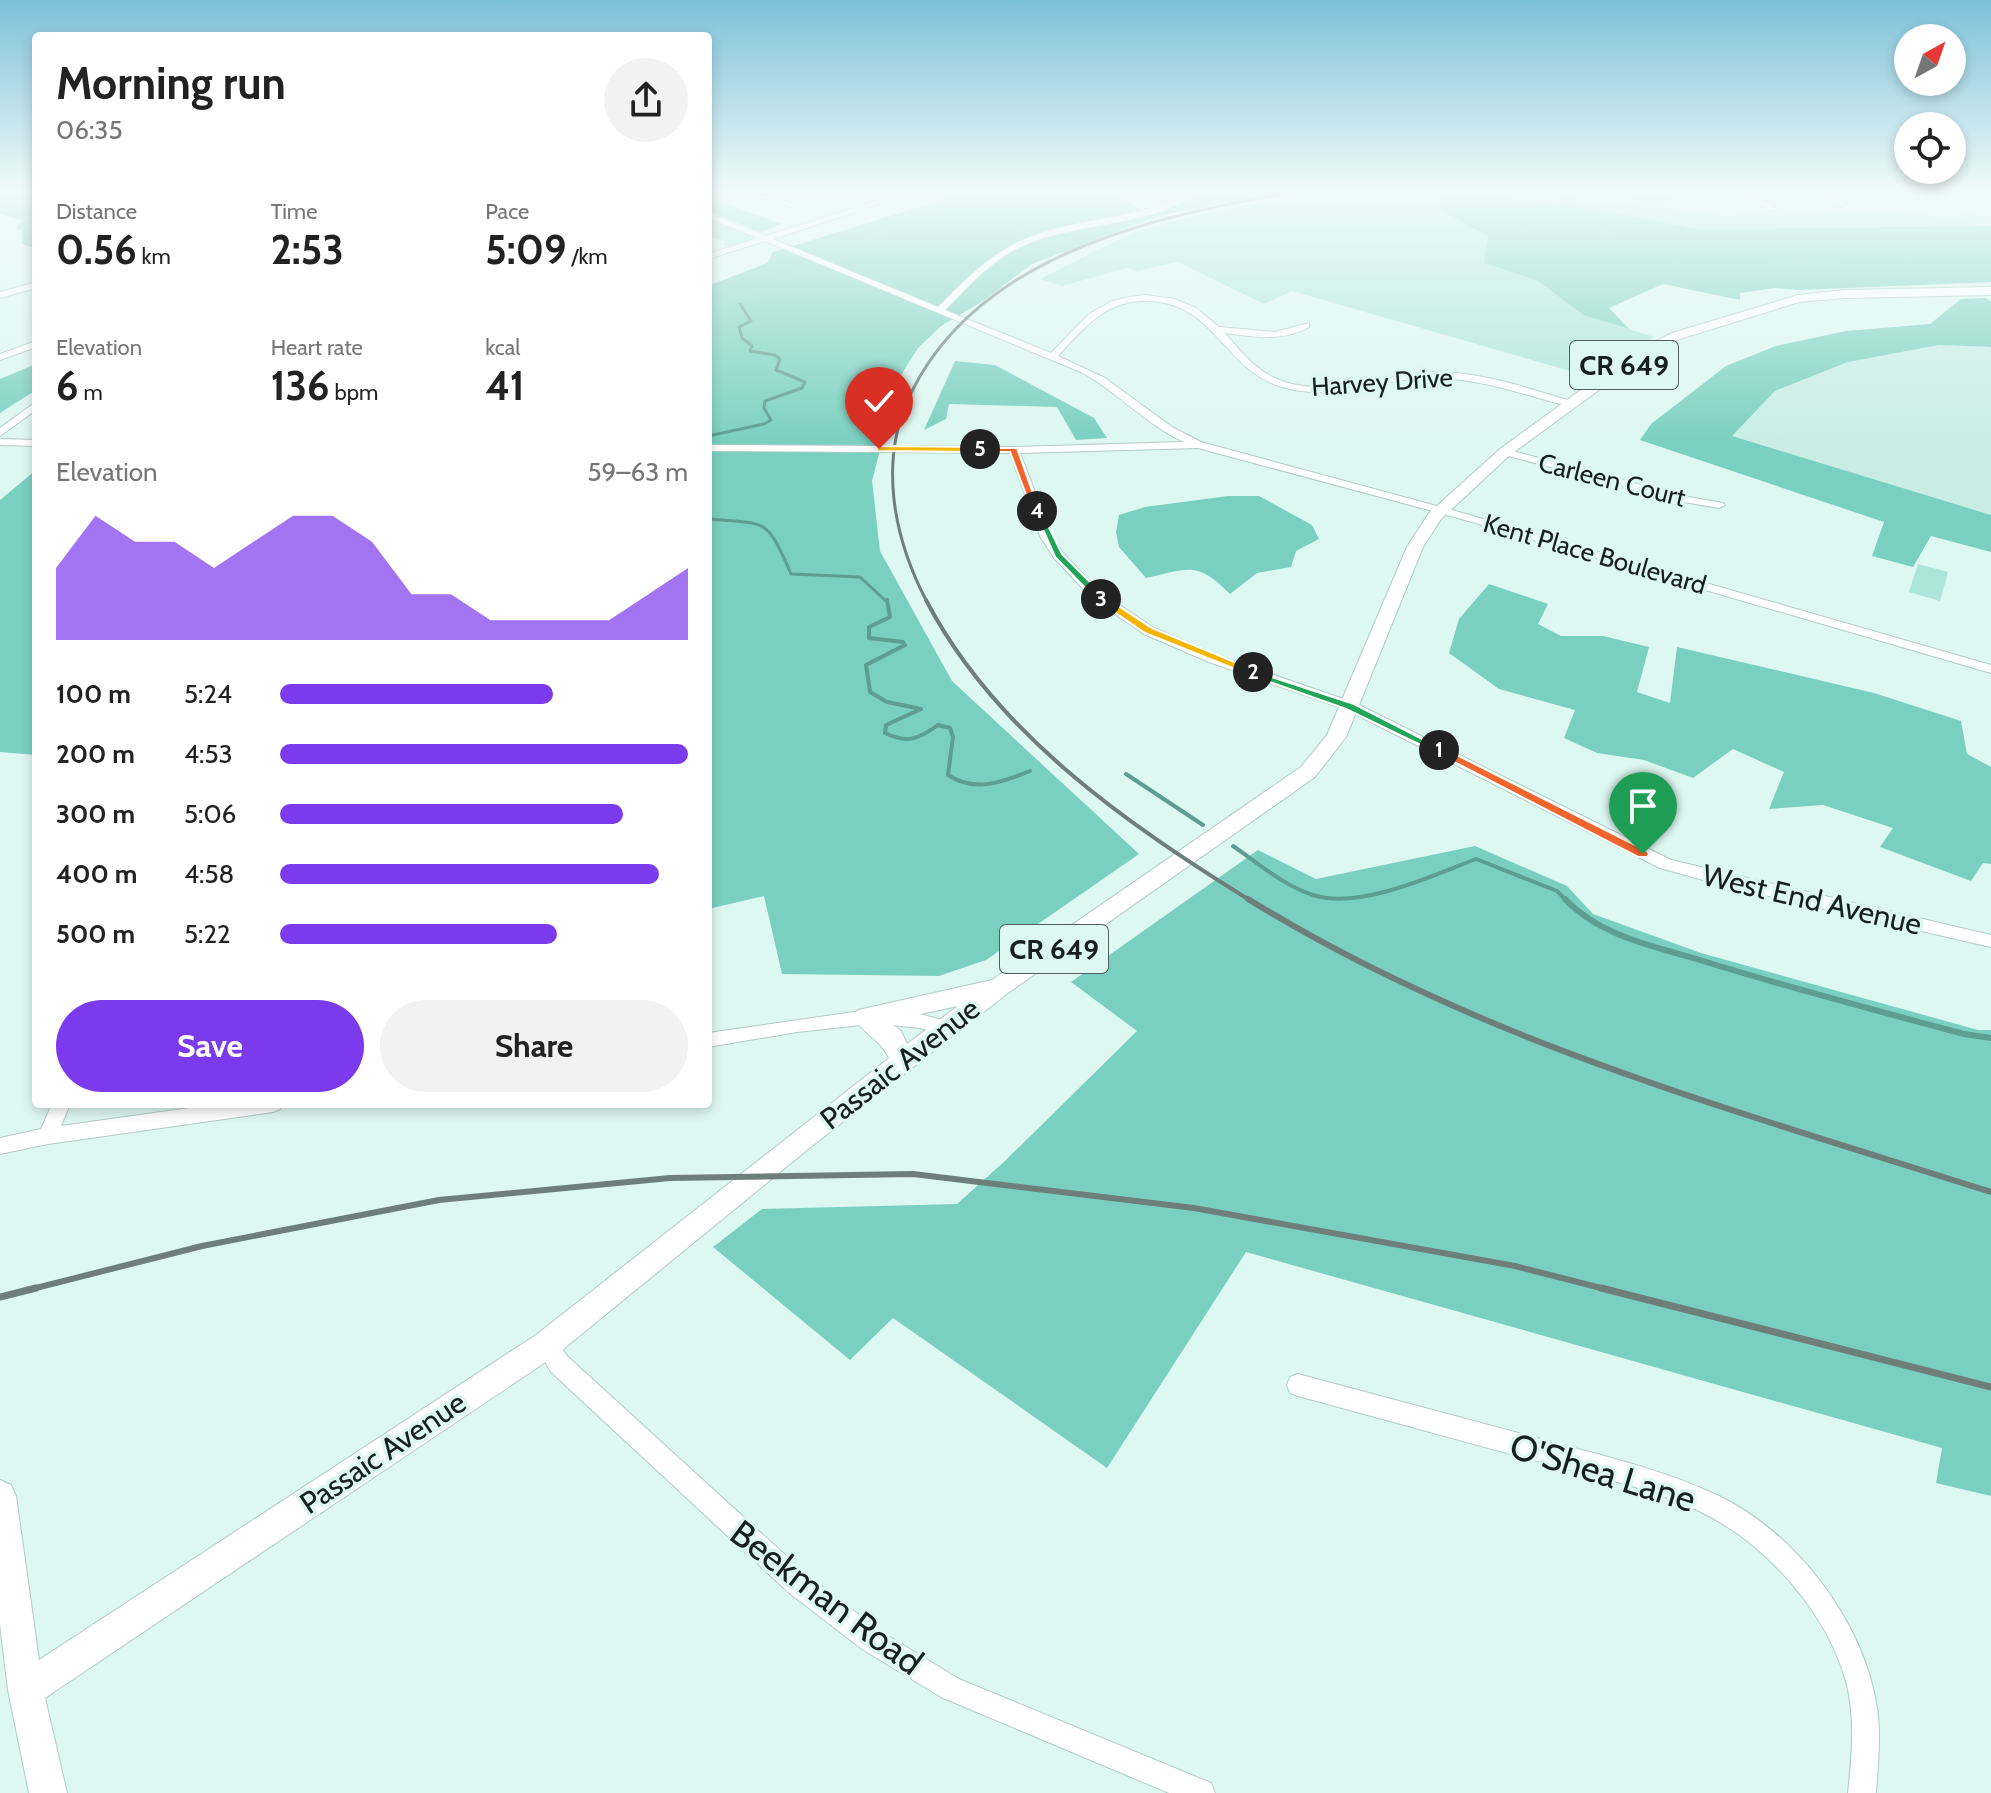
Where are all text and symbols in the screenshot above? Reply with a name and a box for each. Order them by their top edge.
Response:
north arrow [1894,24,1966,96]
map controls [1894,24,1966,184]
text: Morning run [56,57,286,110]
button: share [604,58,688,142]
button: locate [1894,112,1966,184]
text: 06:35 [56,114,122,146]
text: Distance [56,198,137,225]
text: Time [271,198,317,225]
text: Pace [485,198,529,225]
text: 0.56 [56,225,137,274]
text: 2:53 [271,225,344,274]
text: 5:09 [485,225,566,274]
text: km [137,243,171,270]
text: /km [566,243,608,270]
text: Elevation [56,334,142,361]
text: Heart rate [271,334,363,361]
text: kcal [485,334,520,361]
road number: CR 649 [1570,341,1678,389]
text: 6 [56,361,78,410]
text: 136 [271,361,329,410]
text: 41 [485,361,525,410]
street label: Harvey Drive [1310,361,1454,403]
pin [845,367,913,449]
text: m [78,379,103,406]
text: bpm [329,379,378,406]
icon: check [857,379,901,423]
pin: 5 [960,429,1000,469]
text: 5 [974,435,986,462]
street label: Carleen Court [1535,446,1689,514]
text: Elevation [56,456,158,488]
text: 59–63 m [588,456,688,488]
pin: 4 [1017,491,1057,531]
text: 4 [1030,497,1044,524]
street label: Kent Place Boulevard [1480,507,1710,601]
pin: 3 [1081,579,1121,619]
text: 3 [1095,585,1107,612]
pin: 2 [1233,652,1273,692]
text: 2 [1247,658,1259,685]
text: 100 m [56,678,131,710]
text: 5:24 [184,678,232,710]
pin: 1 [1419,730,1459,770]
text: 1 [1435,736,1443,763]
text: 200 m [56,738,135,770]
text: 4:53 [184,738,233,770]
pin [1609,772,1677,854]
icon: arrive [1621,784,1665,828]
text: 300 m [56,798,135,830]
text: 5:06 [184,798,236,830]
street label: West End Avenue [1699,856,1925,943]
text: 400 m [56,858,137,890]
text: 4:58 [184,858,234,890]
text: 500 m [56,918,135,950]
text: 5:22 [184,918,231,950]
road number: CR 649 [1000,925,1108,973]
street label: Passaic Avenue [813,990,987,1137]
button: Save [56,1000,364,1092]
button: Share [380,1000,688,1092]
street label: Passaic Avenue [293,1383,473,1522]
street label: O'Shea Lane [1505,1423,1701,1521]
street label: Beekman Road [722,1510,932,1684]

